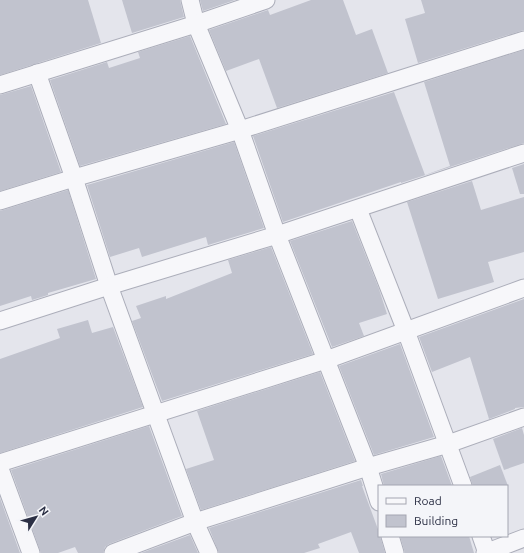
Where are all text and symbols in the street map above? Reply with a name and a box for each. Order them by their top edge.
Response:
legend [378,485,508,537]
text: Road [414,494,442,507]
north arrow [16,497,56,537]
text: N [37,504,51,518]
text: Building [414,514,458,527]

